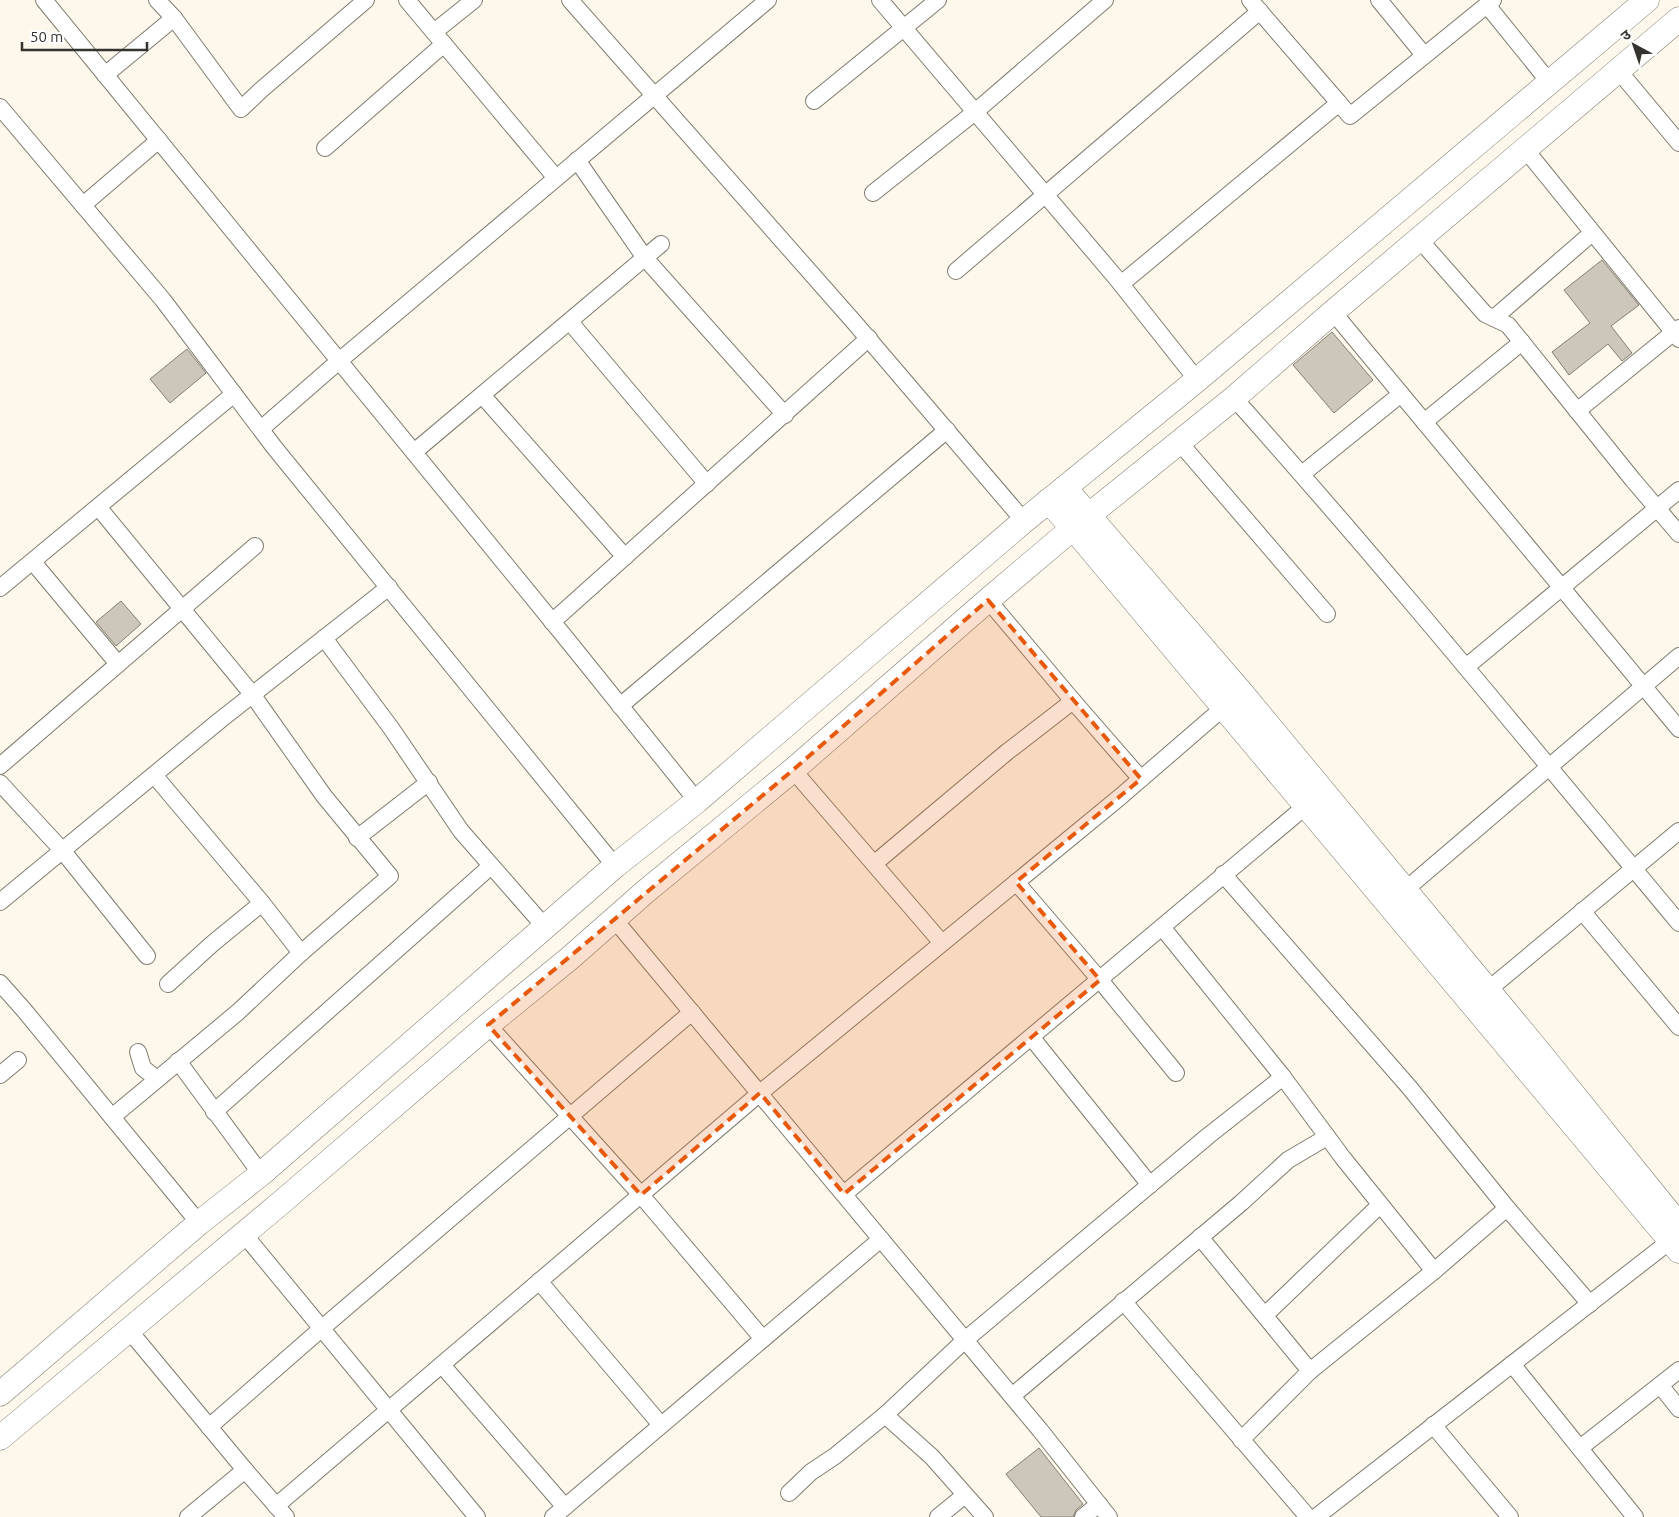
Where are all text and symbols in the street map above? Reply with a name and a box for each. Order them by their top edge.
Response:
scale bar [22,20,148,52]
north arrow [1609,20,1659,70]
text: उ [1617,26,1635,44]
text: 50 m [30,28,63,45]

